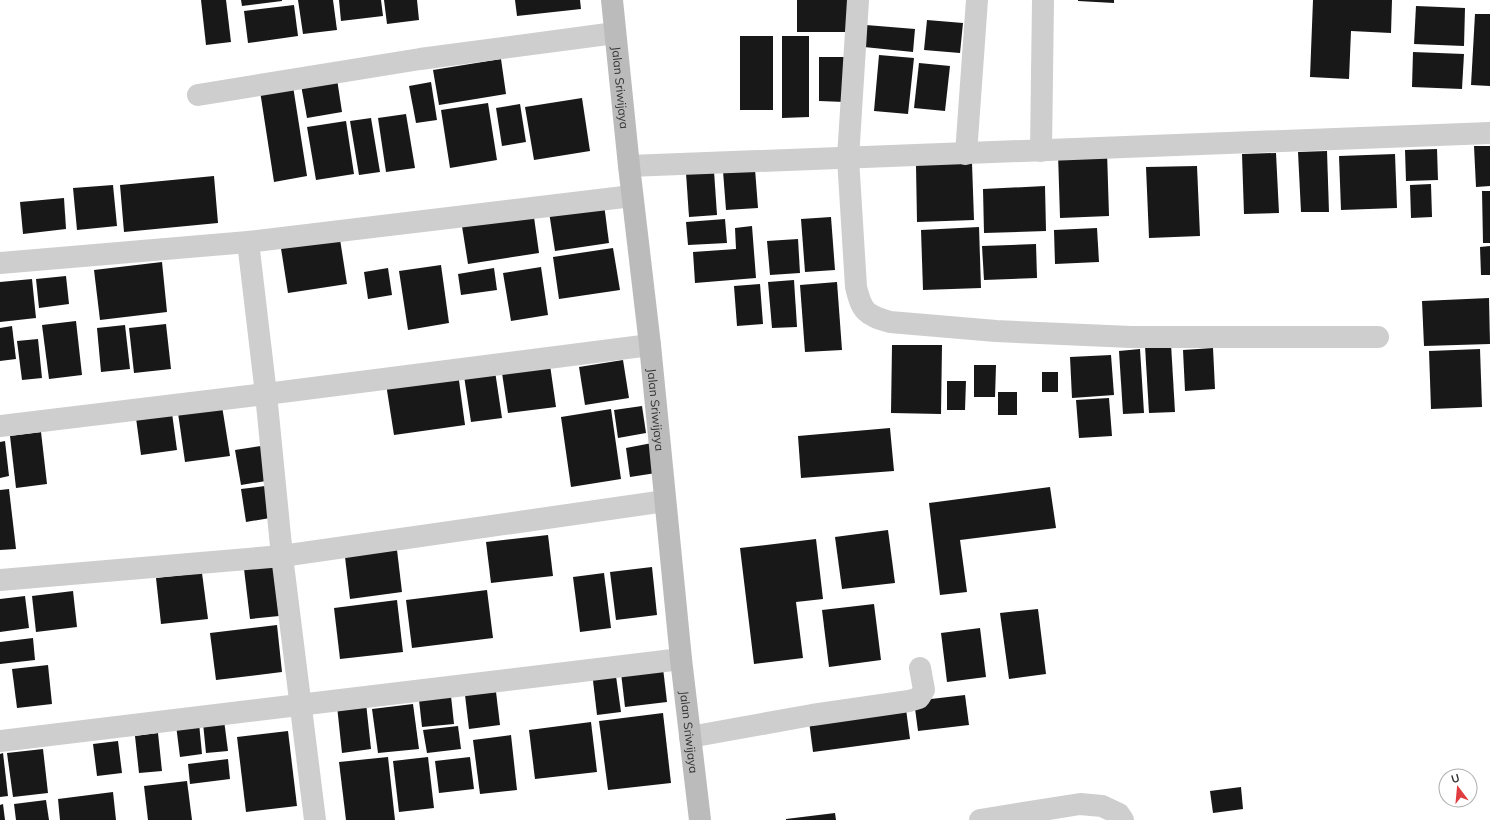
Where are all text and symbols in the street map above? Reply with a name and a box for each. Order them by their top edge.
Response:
street label: Jalan Sriwijaya [609,46,633,130]
street label: Jalan Sriwijaya [645,368,668,452]
street label: Jalan Sriwijaya [677,690,702,774]
north arrow [1438,768,1478,808]
text: U [1449,771,1461,786]

